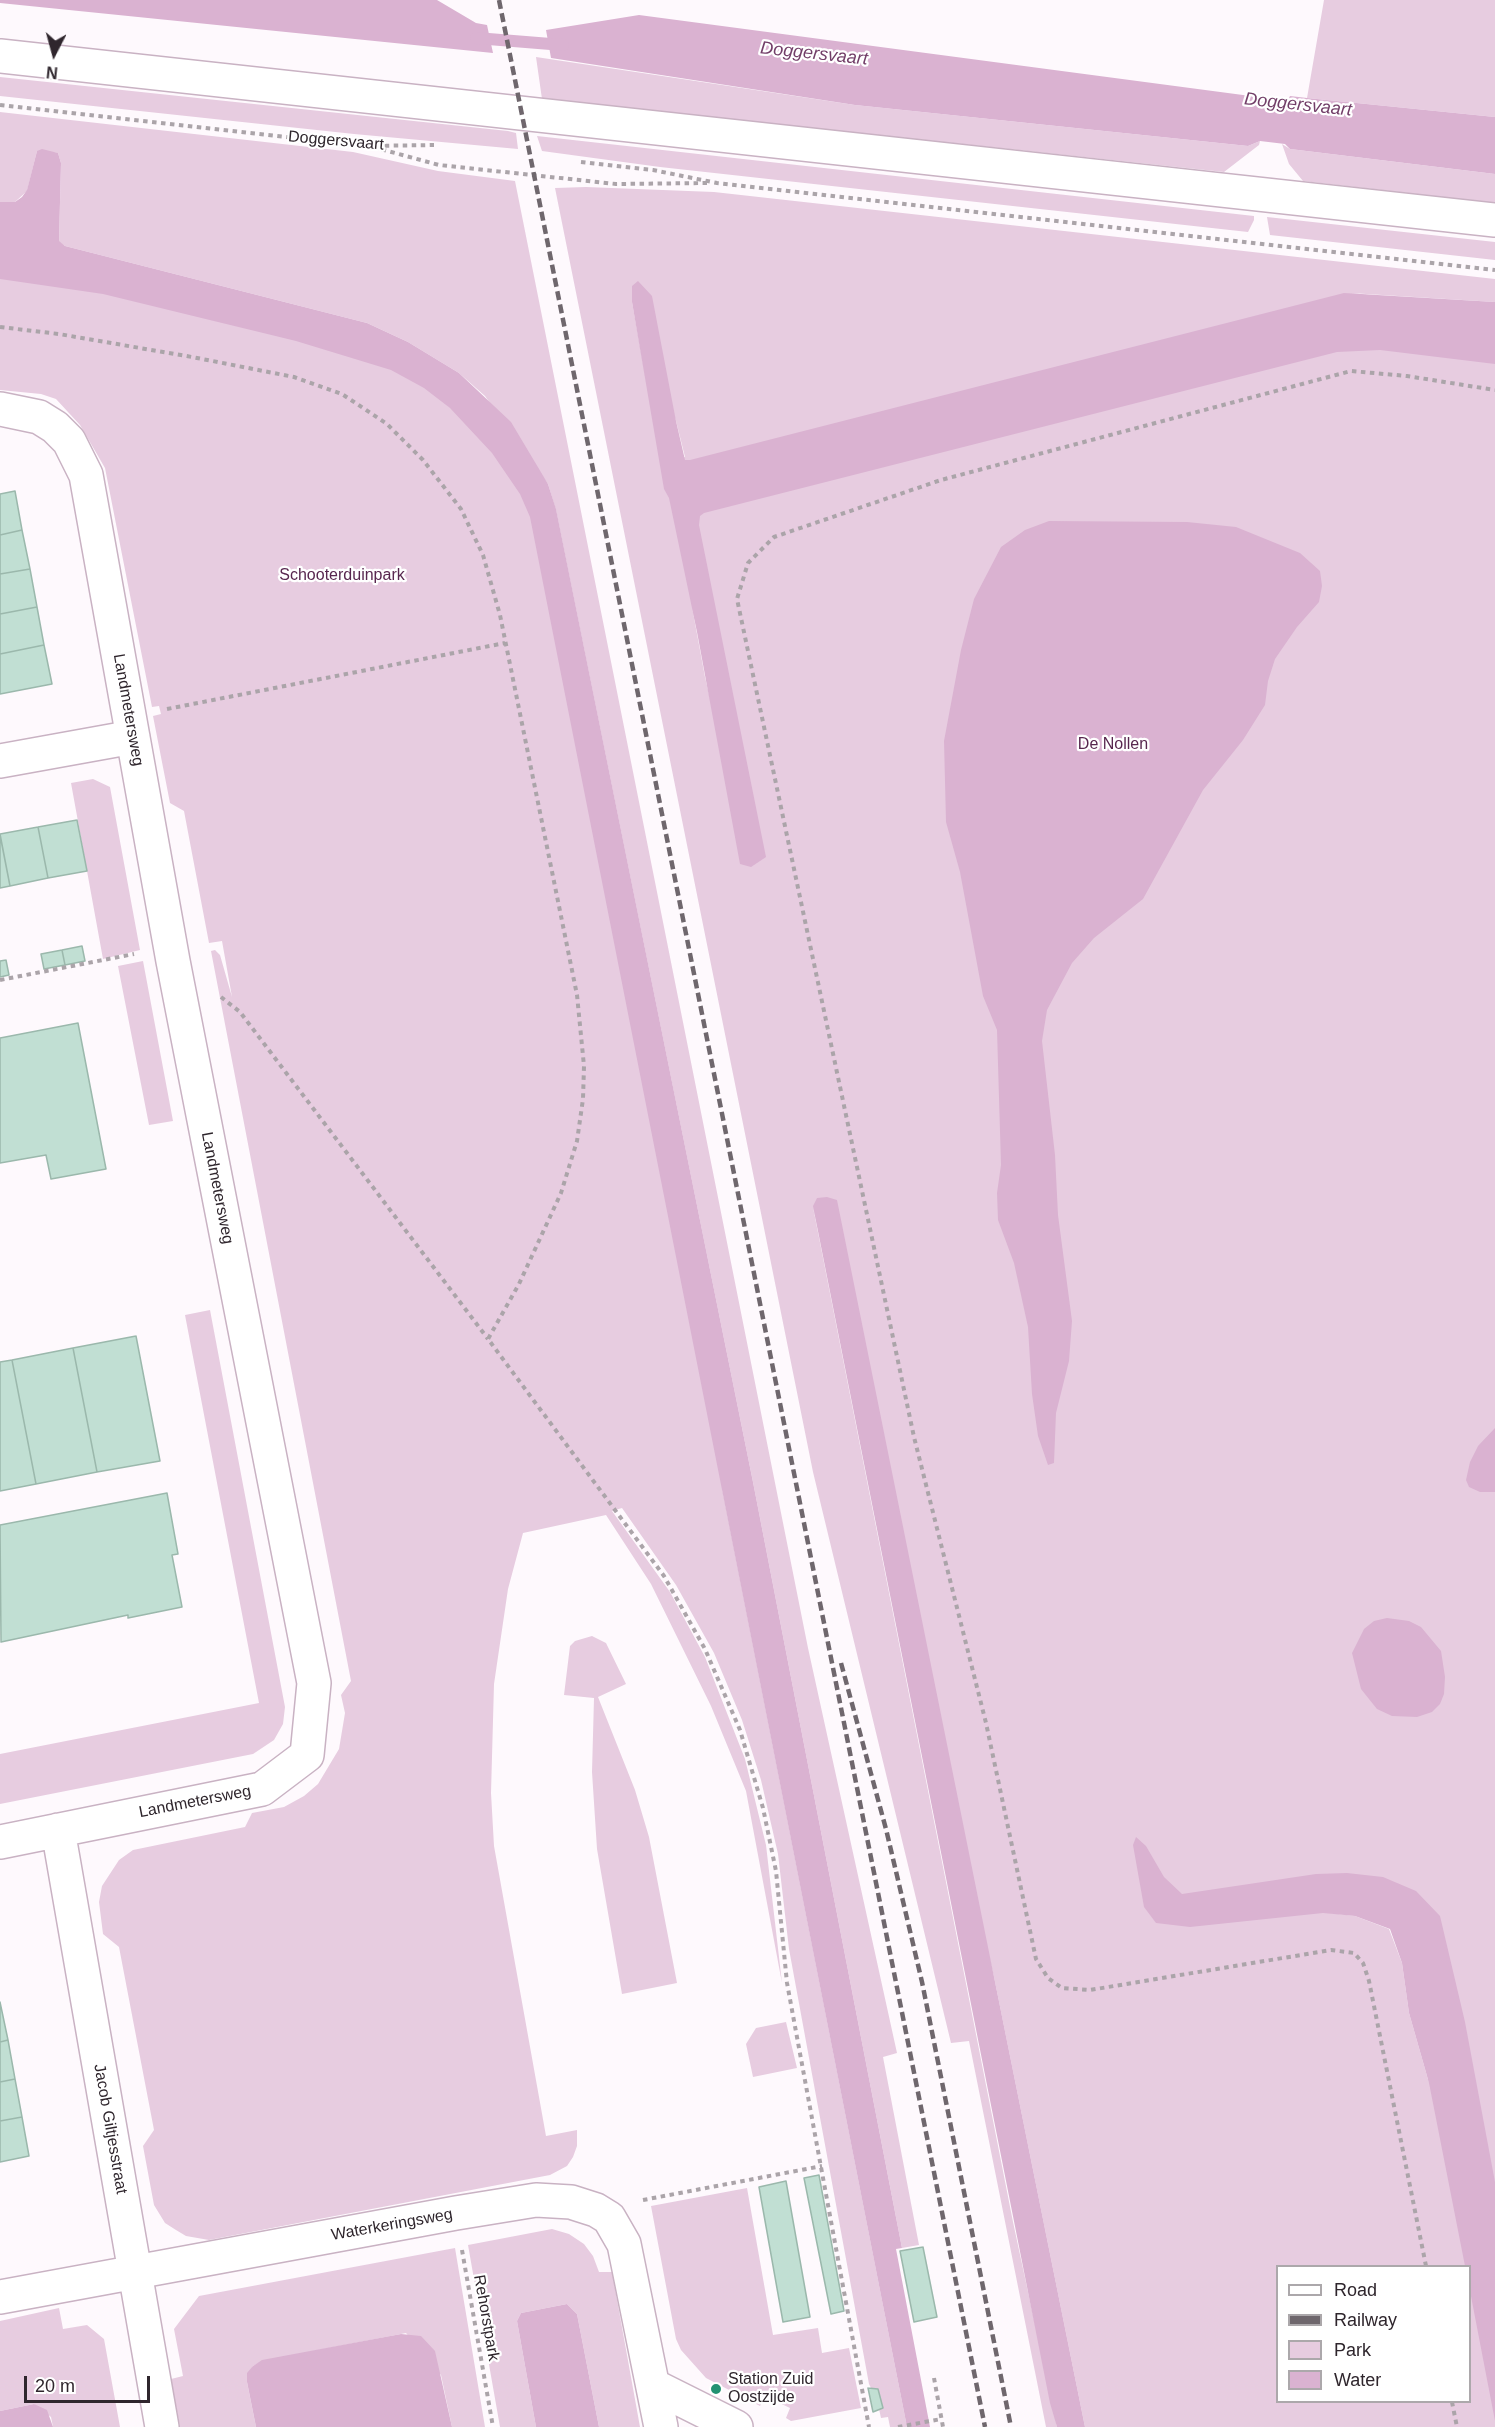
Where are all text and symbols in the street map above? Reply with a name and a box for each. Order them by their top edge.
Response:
north arrow [24,24,84,84]
water label: Doggersvaart [759,38,869,70]
text: N [45,63,59,81]
water label: Doggersvaart [1243,89,1353,121]
street label: Doggersvaart [287,127,385,155]
park label: Schooterduinpark [279,566,405,586]
street label: Landmetersweg [109,652,147,768]
park label: De Nollen [1078,735,1148,755]
street label: Landmetersweg [197,1130,237,1246]
street label: Landmetersweg [137,1782,253,1822]
street label: Jacob Giltjesstraat [89,2063,131,2195]
street label: Waterkeringsweg [330,2205,454,2245]
legend [1276,2265,1471,2403]
street label: Rehorstpark [469,2273,503,2363]
text: Road [1334,2280,1377,2300]
text: Railway [1334,2310,1397,2330]
text: Park [1334,2340,1371,2360]
scale bar [27,2364,153,2402]
place label: Station Zuid Oostzijde [728,2370,813,2408]
text: Water [1334,2370,1381,2390]
text: 20 m [35,2376,75,2396]
marker: Station Zuid Oostzijde [709,2382,723,2396]

